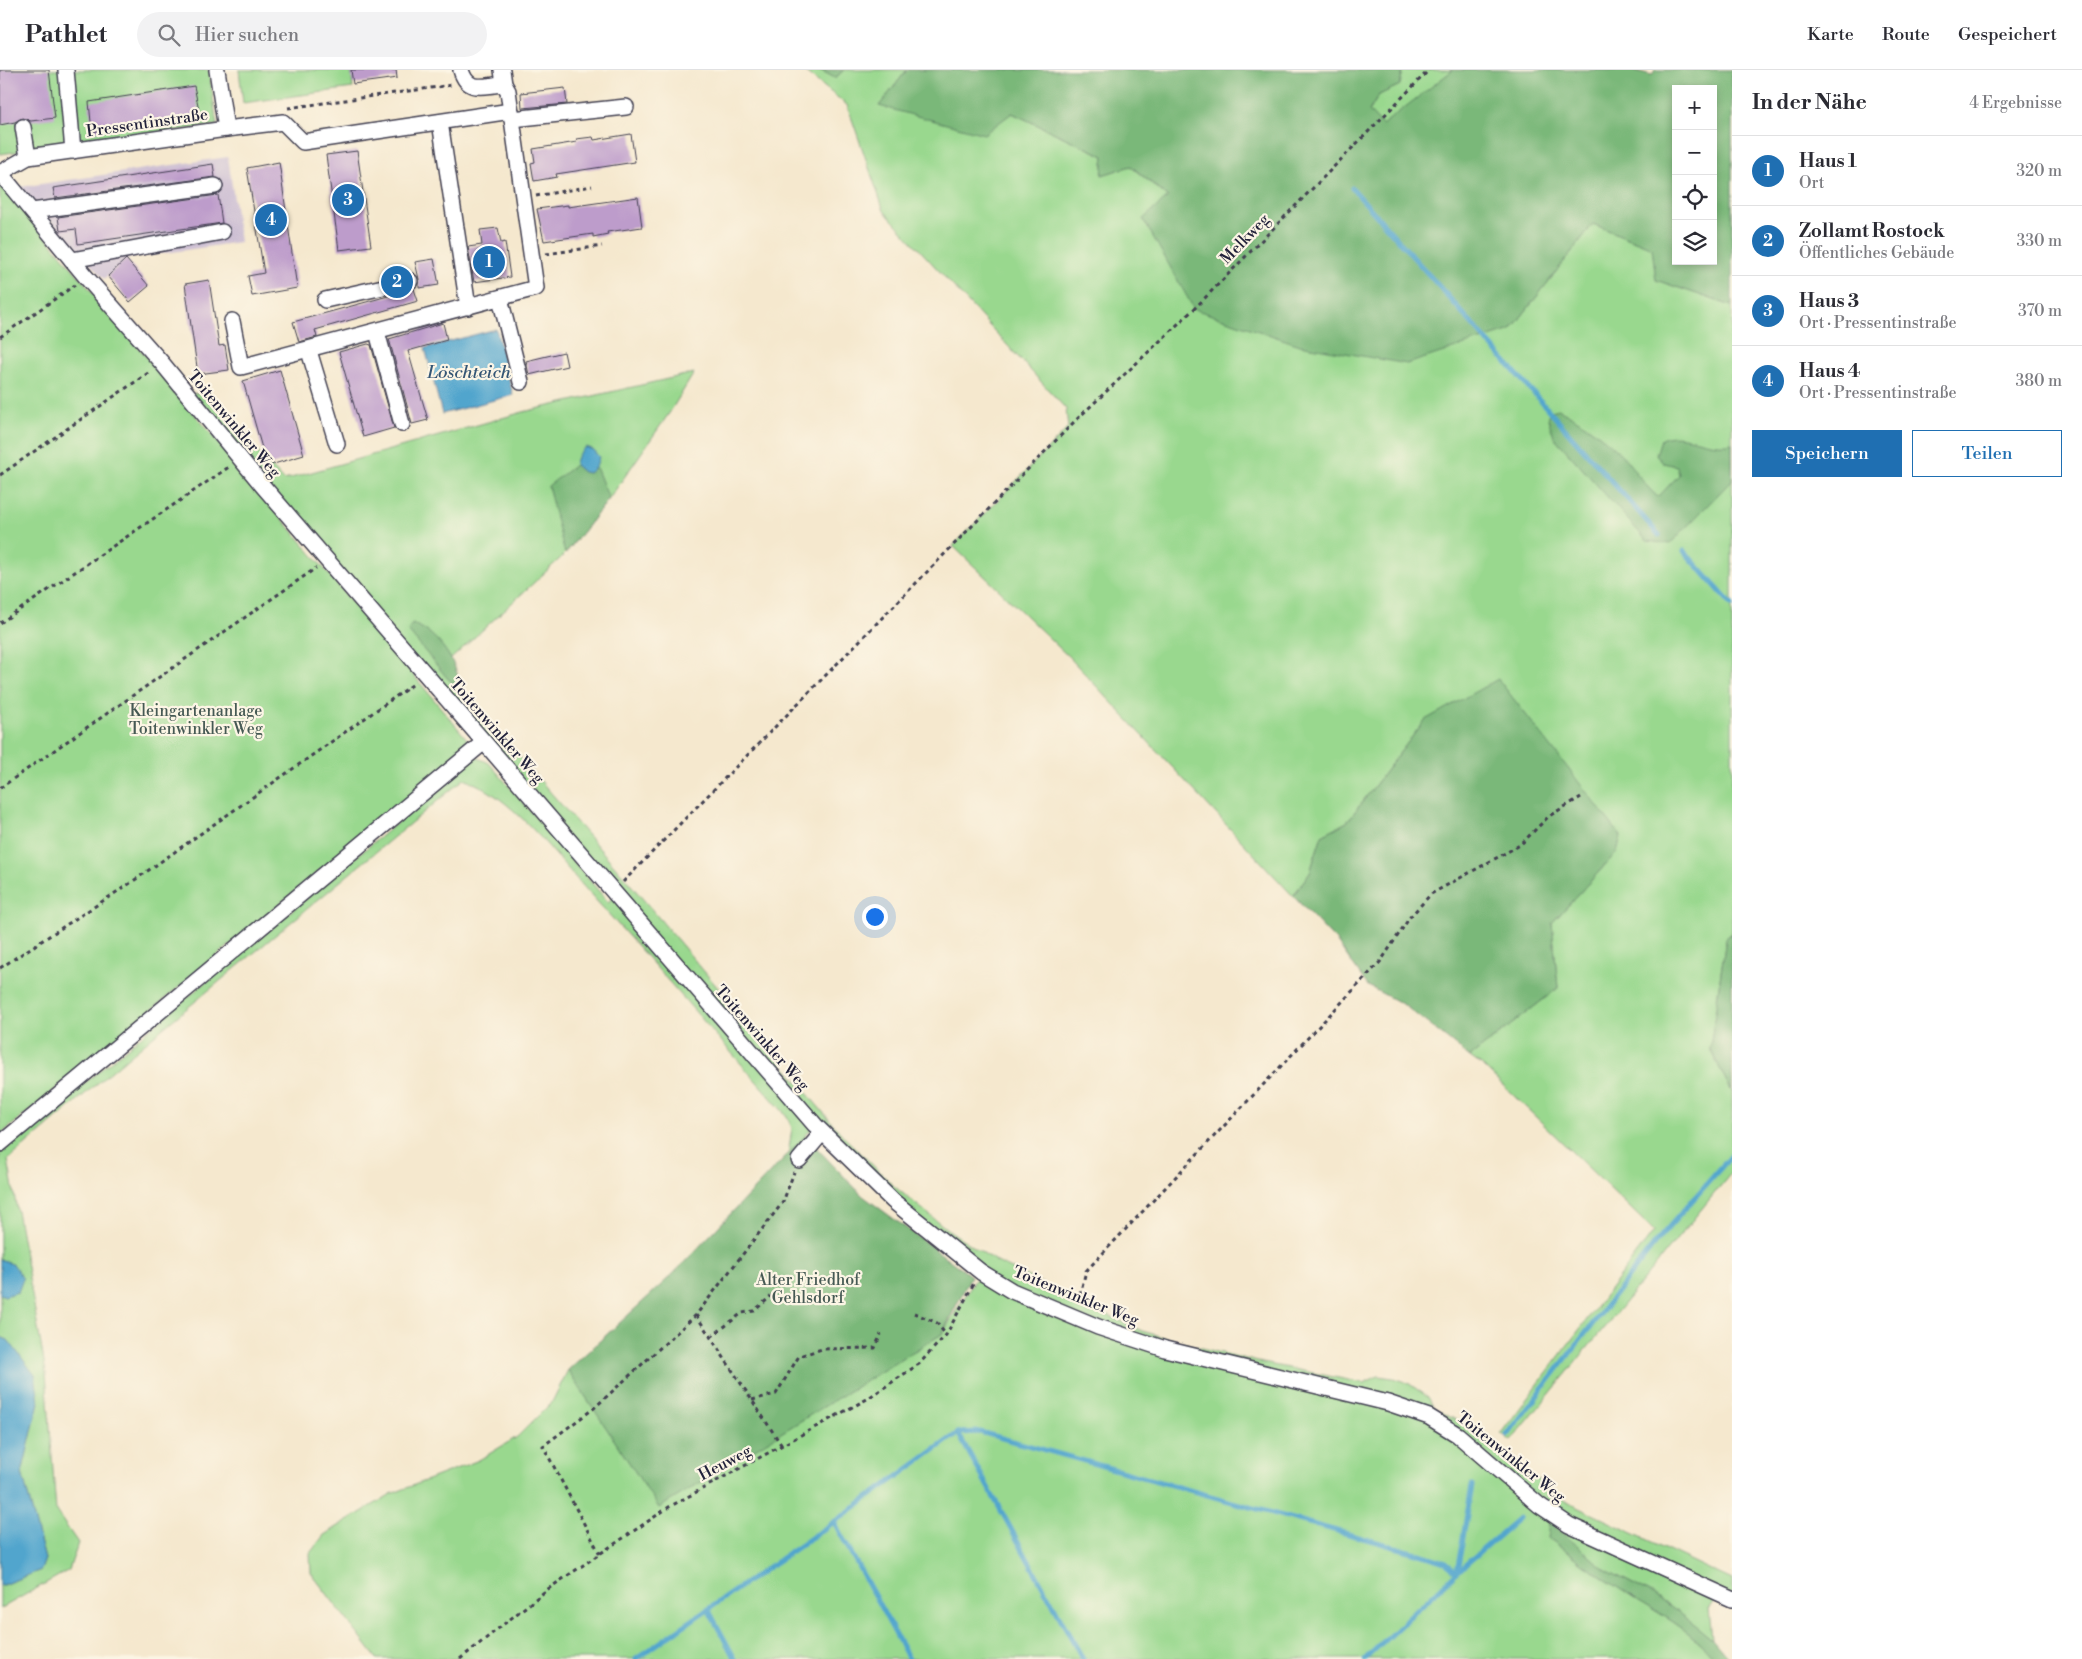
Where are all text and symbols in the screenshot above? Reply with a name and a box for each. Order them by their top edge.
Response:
search box [137,12,487,57]
text: Pathlet [25,20,107,50]
icon: search [155,21,183,49]
text: Hier suchen [195,23,299,47]
text: Karte [1807,23,1854,46]
text: Route [1882,23,1930,46]
text: Gespeichert [1958,23,2057,46]
map controls [1672,85,1717,265]
button: + [1672,85,1717,130]
text: In der Nähe [1752,90,1867,116]
text: 4 Ergebnisse [1969,93,2062,113]
street label: Pressentinstraße [85,105,209,141]
button: − [1672,130,1717,175]
text: Haus 1 [1799,149,1857,173]
text: 1 [1764,161,1772,181]
text: 320 m [2016,161,2062,181]
text: Ort [1799,173,1825,193]
button: locate [1672,175,1717,220]
pin: 3 [332,181,364,219]
pin: 4 [255,201,287,239]
street label: Melkweg [1216,209,1274,268]
text: Zollamt Rostock [1799,219,1945,243]
button: layers [1672,220,1717,265]
text: 2 [1763,231,1773,251]
text: 330 m [2016,231,2062,251]
pin: 1 [473,243,505,281]
text: Öffentliches Gebäude [1799,243,1954,263]
pin: 2 [381,263,413,301]
text: Haus 3 [1799,289,1859,313]
text: 3 [1763,301,1773,321]
text: 370 m [2018,301,2062,321]
text: Ort · Pressentinstraße [1799,313,1957,333]
text: Haus 4 [1799,359,1861,383]
water label: Löschteich [426,361,512,384]
street label: Toitenwinkler Weg [183,366,285,482]
text: 4 [1763,371,1773,391]
text: 380 m [2015,371,2062,391]
text: Ort · Pressentinstraße [1799,383,1957,403]
button: Speichern [1752,430,1902,477]
button: Teilen [1912,430,2062,477]
street label: Toitenwinkler Weg [445,674,549,789]
park label: Kleingartenanlage Toitenwinkler Weg [129,701,264,739]
your location [862,904,888,930]
street label: Toitenwinkler Weg [710,981,814,1096]
street label: Toitenwinkler Weg [1010,1262,1143,1331]
park label: Alter Friedhof Gehlsdorf [755,1270,861,1308]
street label: Toitenwinkler Weg [1453,1407,1570,1507]
street label: Heuweg [695,1440,756,1485]

